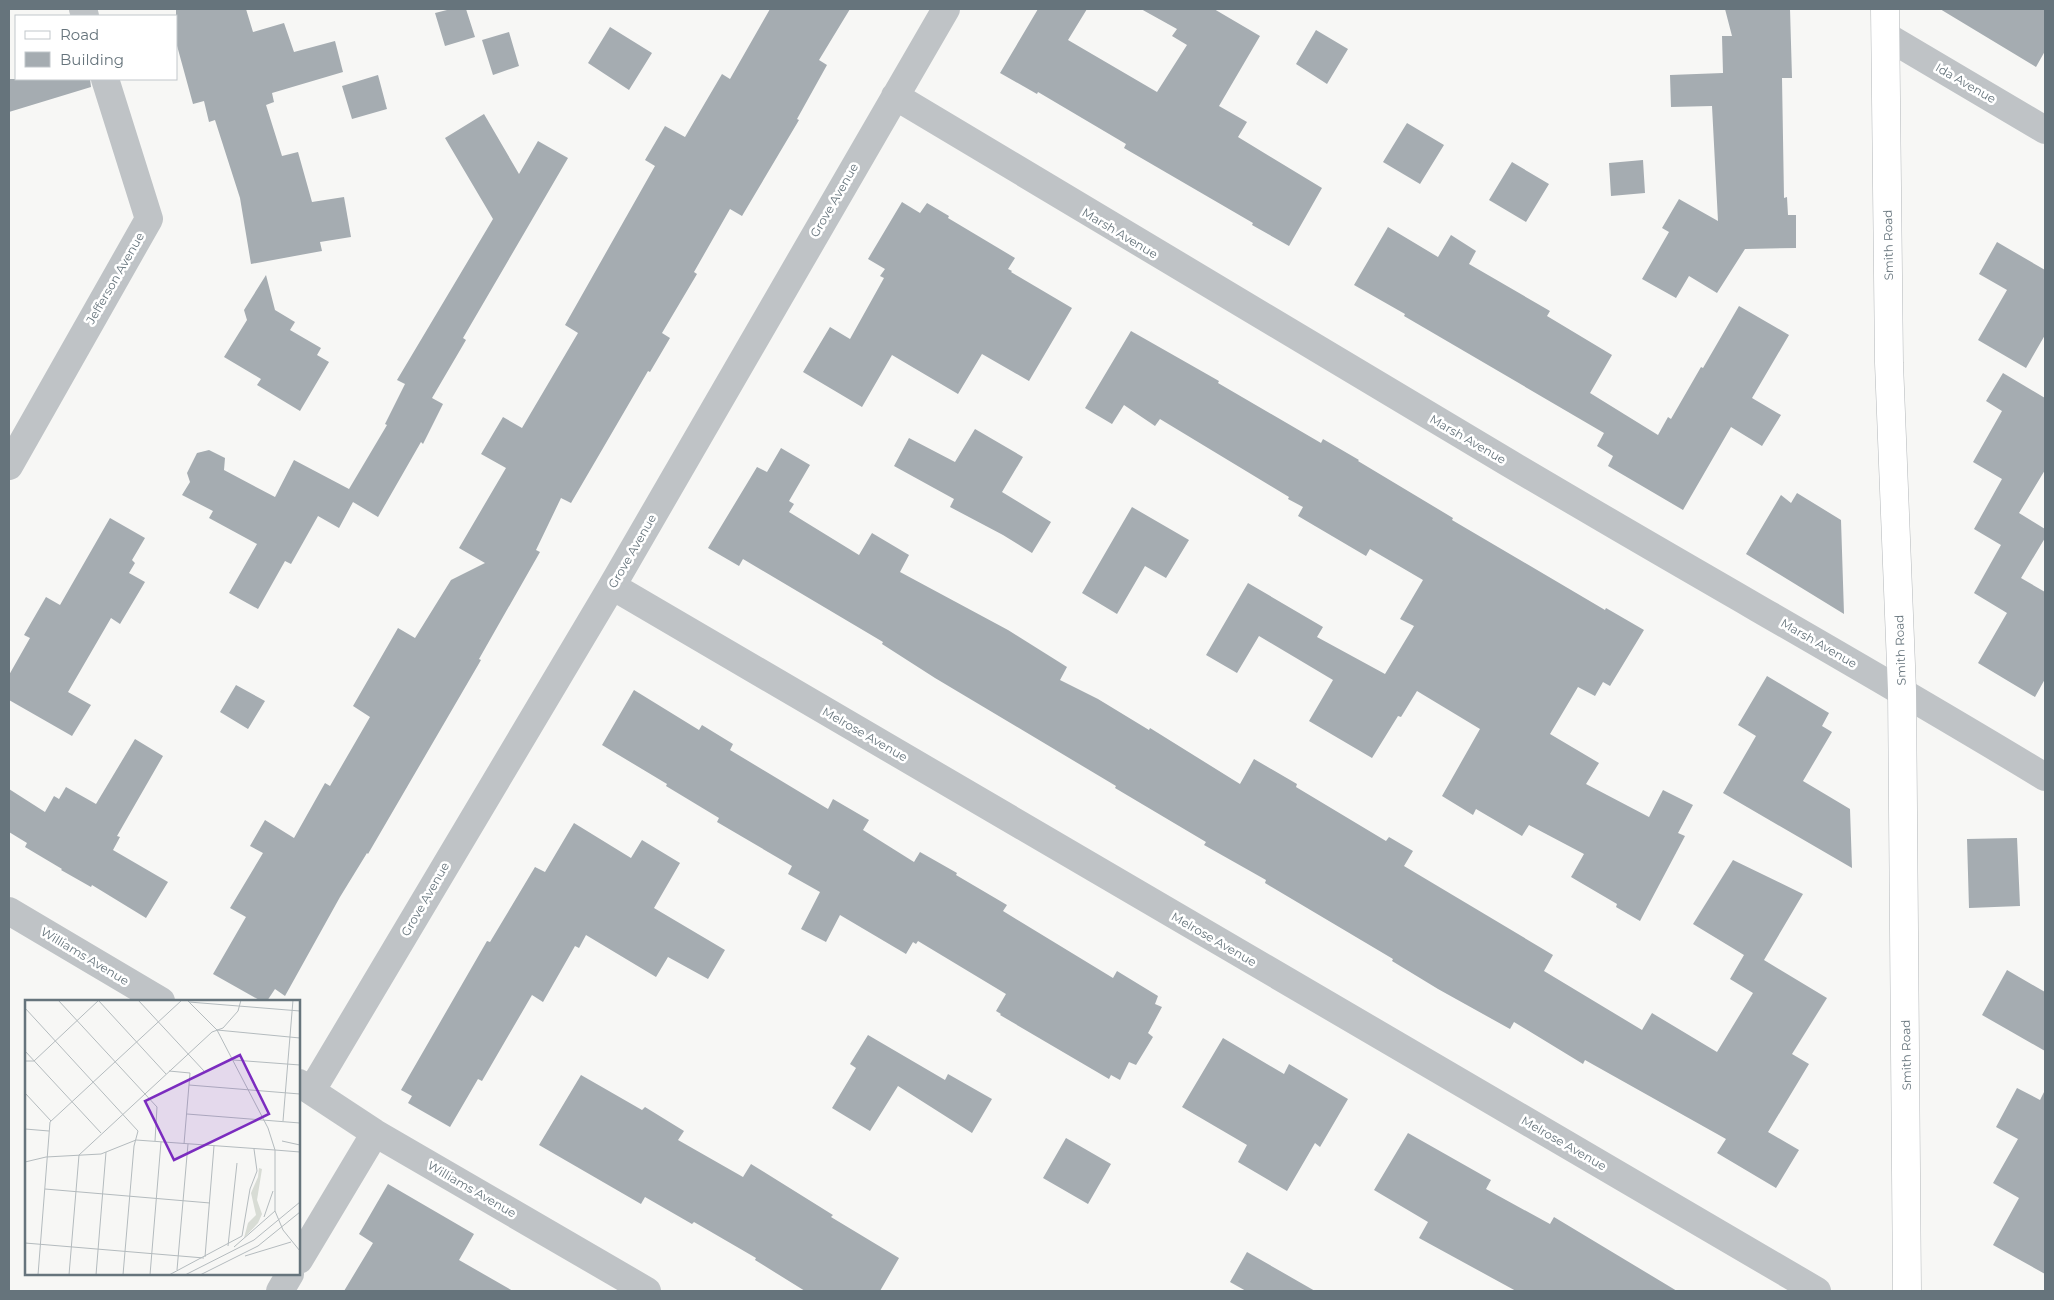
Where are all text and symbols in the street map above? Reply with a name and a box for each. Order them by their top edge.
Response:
legend [15,15,178,80]
text: Road [60,25,99,44]
text: Building [60,50,124,69]
street label: Ida Avenue [1933,60,1999,106]
street label: Grove Avenue [807,160,861,240]
street label: Marsh Avenue [1079,204,1161,262]
street label: Smith Road [1880,209,1896,281]
street label: Jefferson Avenue [82,230,147,327]
street label: Marsh Avenue [1427,411,1509,467]
street label: Grove Avenue [605,511,659,591]
street label: Smith Road [1891,614,1909,686]
street label: Marsh Avenue [1778,615,1860,671]
street label: Melrose Avenue [820,704,910,764]
street label: Grove Avenue [398,859,452,939]
street label: Melrose Avenue [1169,909,1259,969]
street label: Williams Avenue [38,924,132,988]
inset map [25,1000,300,1275]
street label: Smith Road [1898,1019,1914,1091]
street label: Melrose Avenue [1519,1113,1609,1173]
street label: Williams Avenue [425,1157,519,1221]

